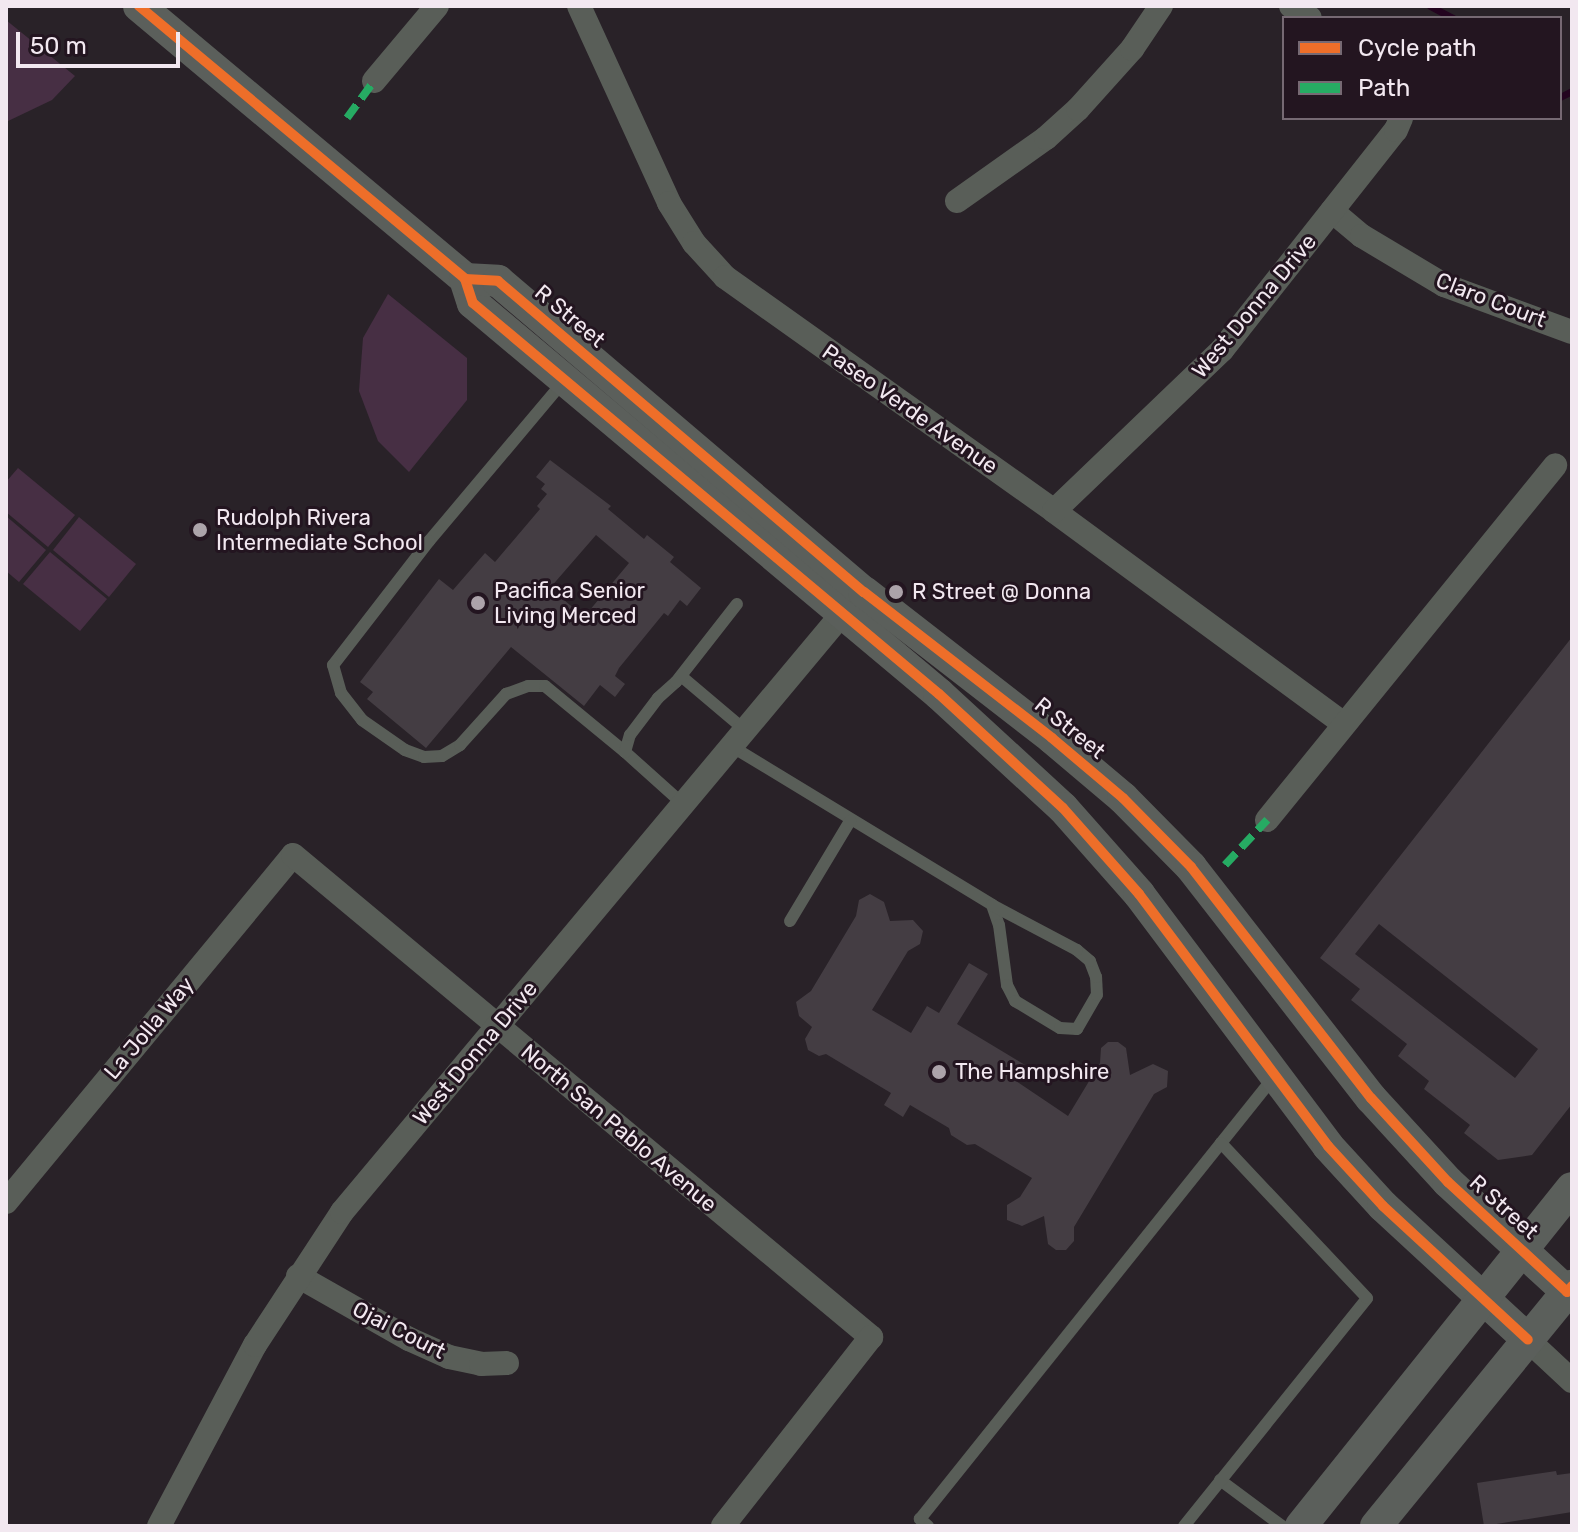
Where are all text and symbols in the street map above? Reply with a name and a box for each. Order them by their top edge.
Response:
scale bar [20,16,184,66]
legend [1282,16,1562,120]
text: 50 m [30,32,87,60]
text: Cycle path [1358,34,1477,62]
text: Path [1358,74,1410,102]
street label: West Donna Drive [1186,229,1322,383]
street label: Claro Court [1432,267,1550,333]
street label: R Street [530,279,610,353]
street label: Paseo Verde Avenue [817,338,1003,480]
place label: Rudolph Rivera Intermediate School [216,504,423,556]
marker: Rudolph Rivera Intermediate School [191,521,209,539]
place label: Pacifica Senior Living Merced [494,577,645,628]
place label: R Street @ Donna [912,579,1091,605]
marker: R Street @ Donna [887,583,905,601]
marker: Pacifica Senior Living Merced [469,594,487,612]
street label: R Street [1029,691,1111,765]
street label: La Jolla Way [98,971,200,1085]
street label: West Donna Drive [407,976,543,1130]
street label: North San Pablo Avenue [516,1038,722,1218]
place label: The Hampshire [955,1059,1109,1085]
marker: The Hampshire [930,1063,948,1081]
street label: R Street [1464,1169,1544,1245]
street label: Ojai Court [348,1295,450,1365]

